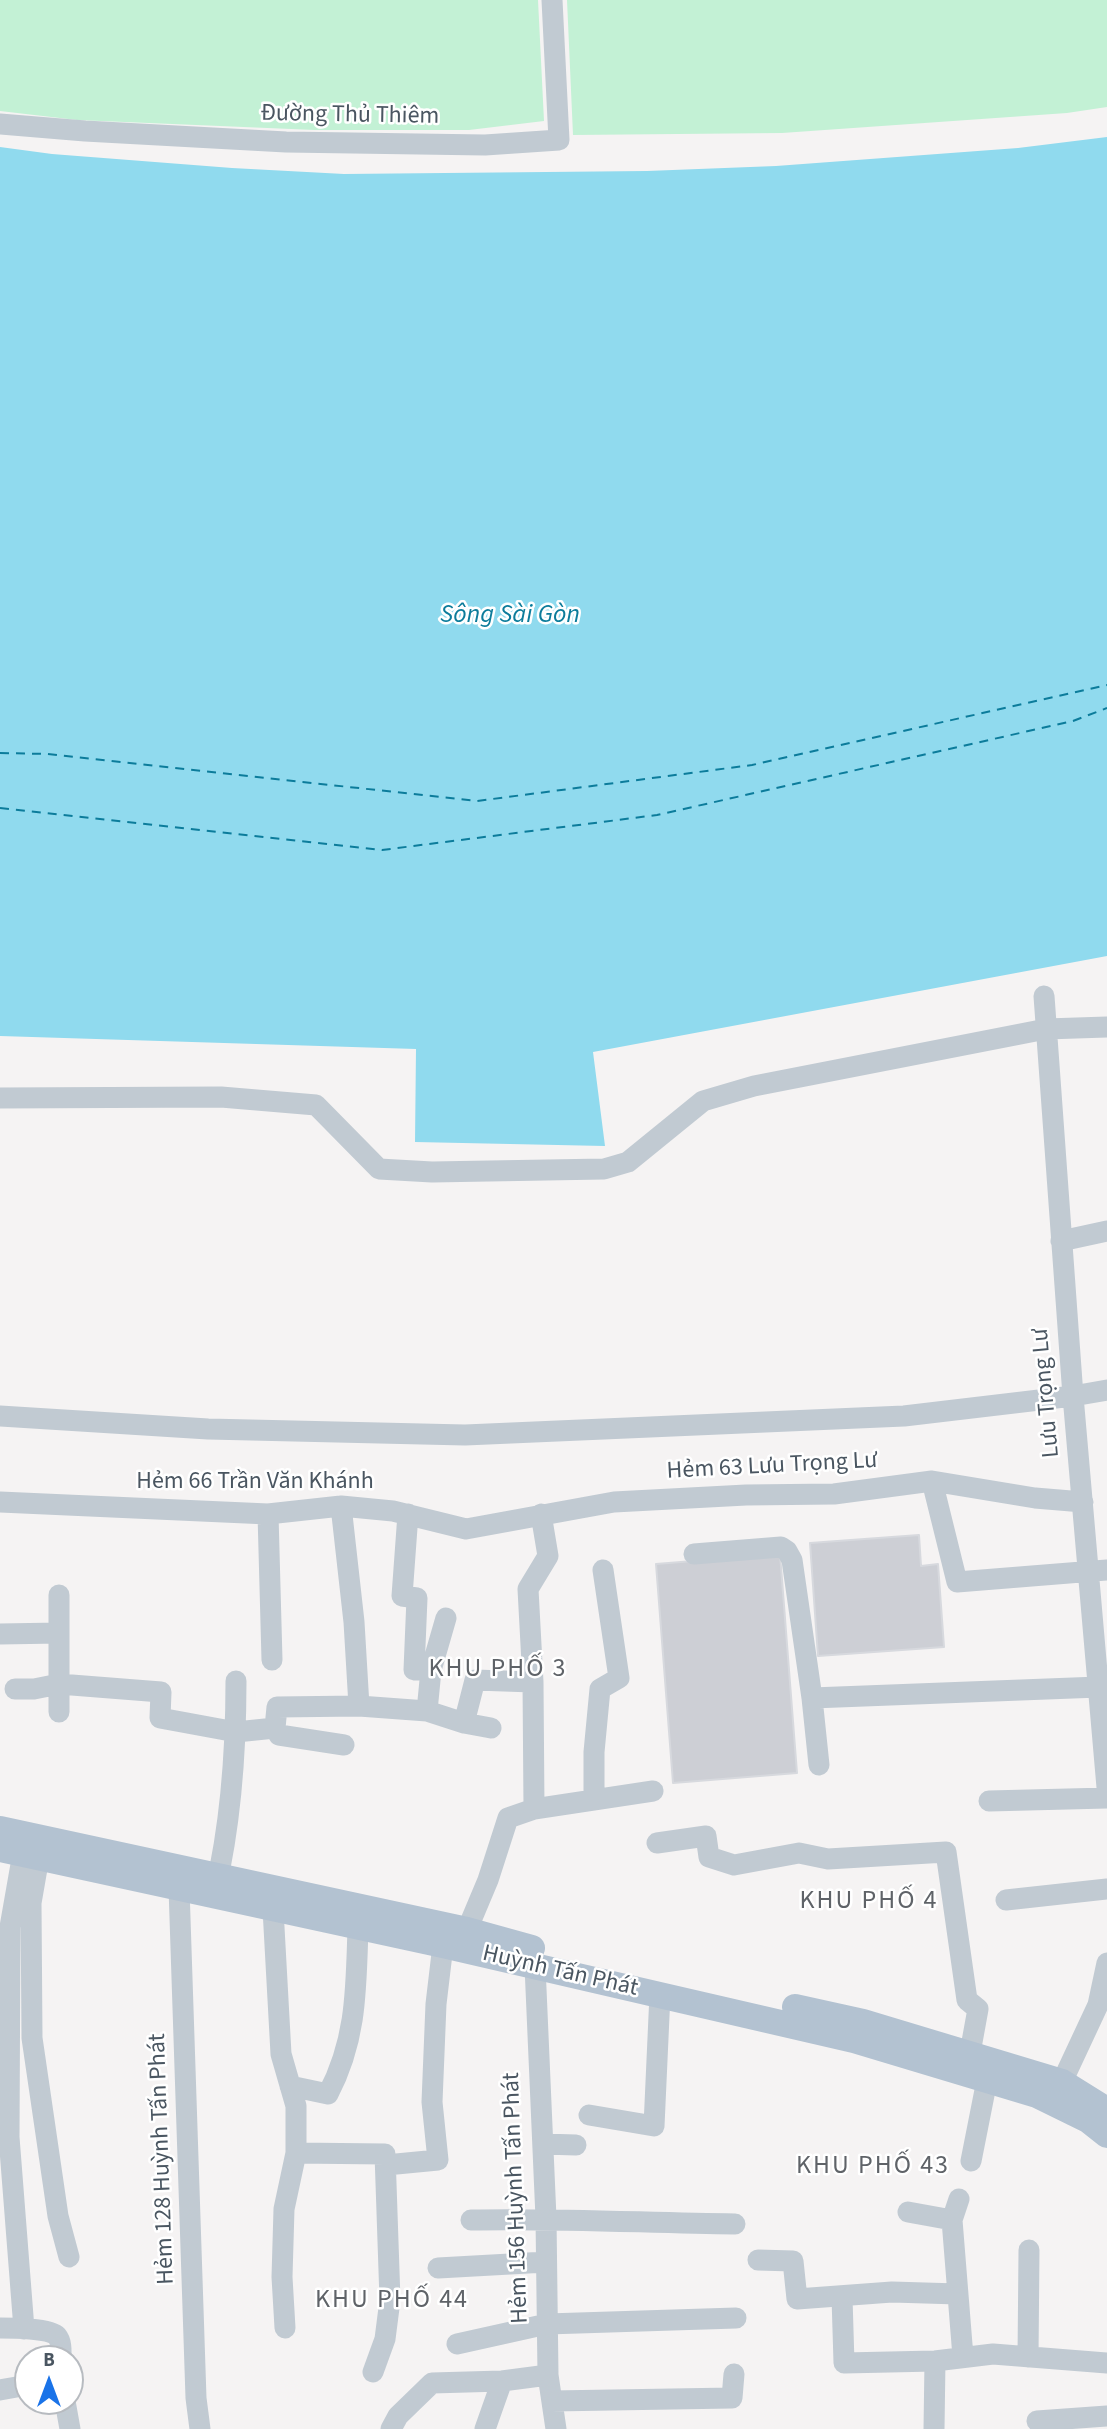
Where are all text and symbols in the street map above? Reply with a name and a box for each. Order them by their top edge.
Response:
street label: Đường Thủ Thiêm [260,100,440,132]
water label: Sông Sài Gòn [440,600,580,632]
street label: Lưu Trọng Lư [1027,1327,1067,1459]
street label: Hẻm 63 Lưu Trọng Lư [666,1447,878,1487]
street label: Hẻm 66 Trần Văn Khánh [136,1469,374,1497]
district label: KHU PHỐ 3 [430,1654,566,1686]
district label: KHU PHỐ 4 [801,1886,937,1918]
street label: Huỳnh Tấn Phát [480,1940,640,2004]
street label: Hẻm 128 Huỳnh Tấn Phát [144,2033,182,2285]
street label: Hẻm 156 Huỳnh Tấn Phát [498,2072,536,2324]
district label: KHU PHỐ 43 [797,2151,949,2183]
district label: KHU PHỐ 44 [316,2285,468,2317]
north arrow [14,2345,84,2415]
text: B [43,2347,55,2374]

